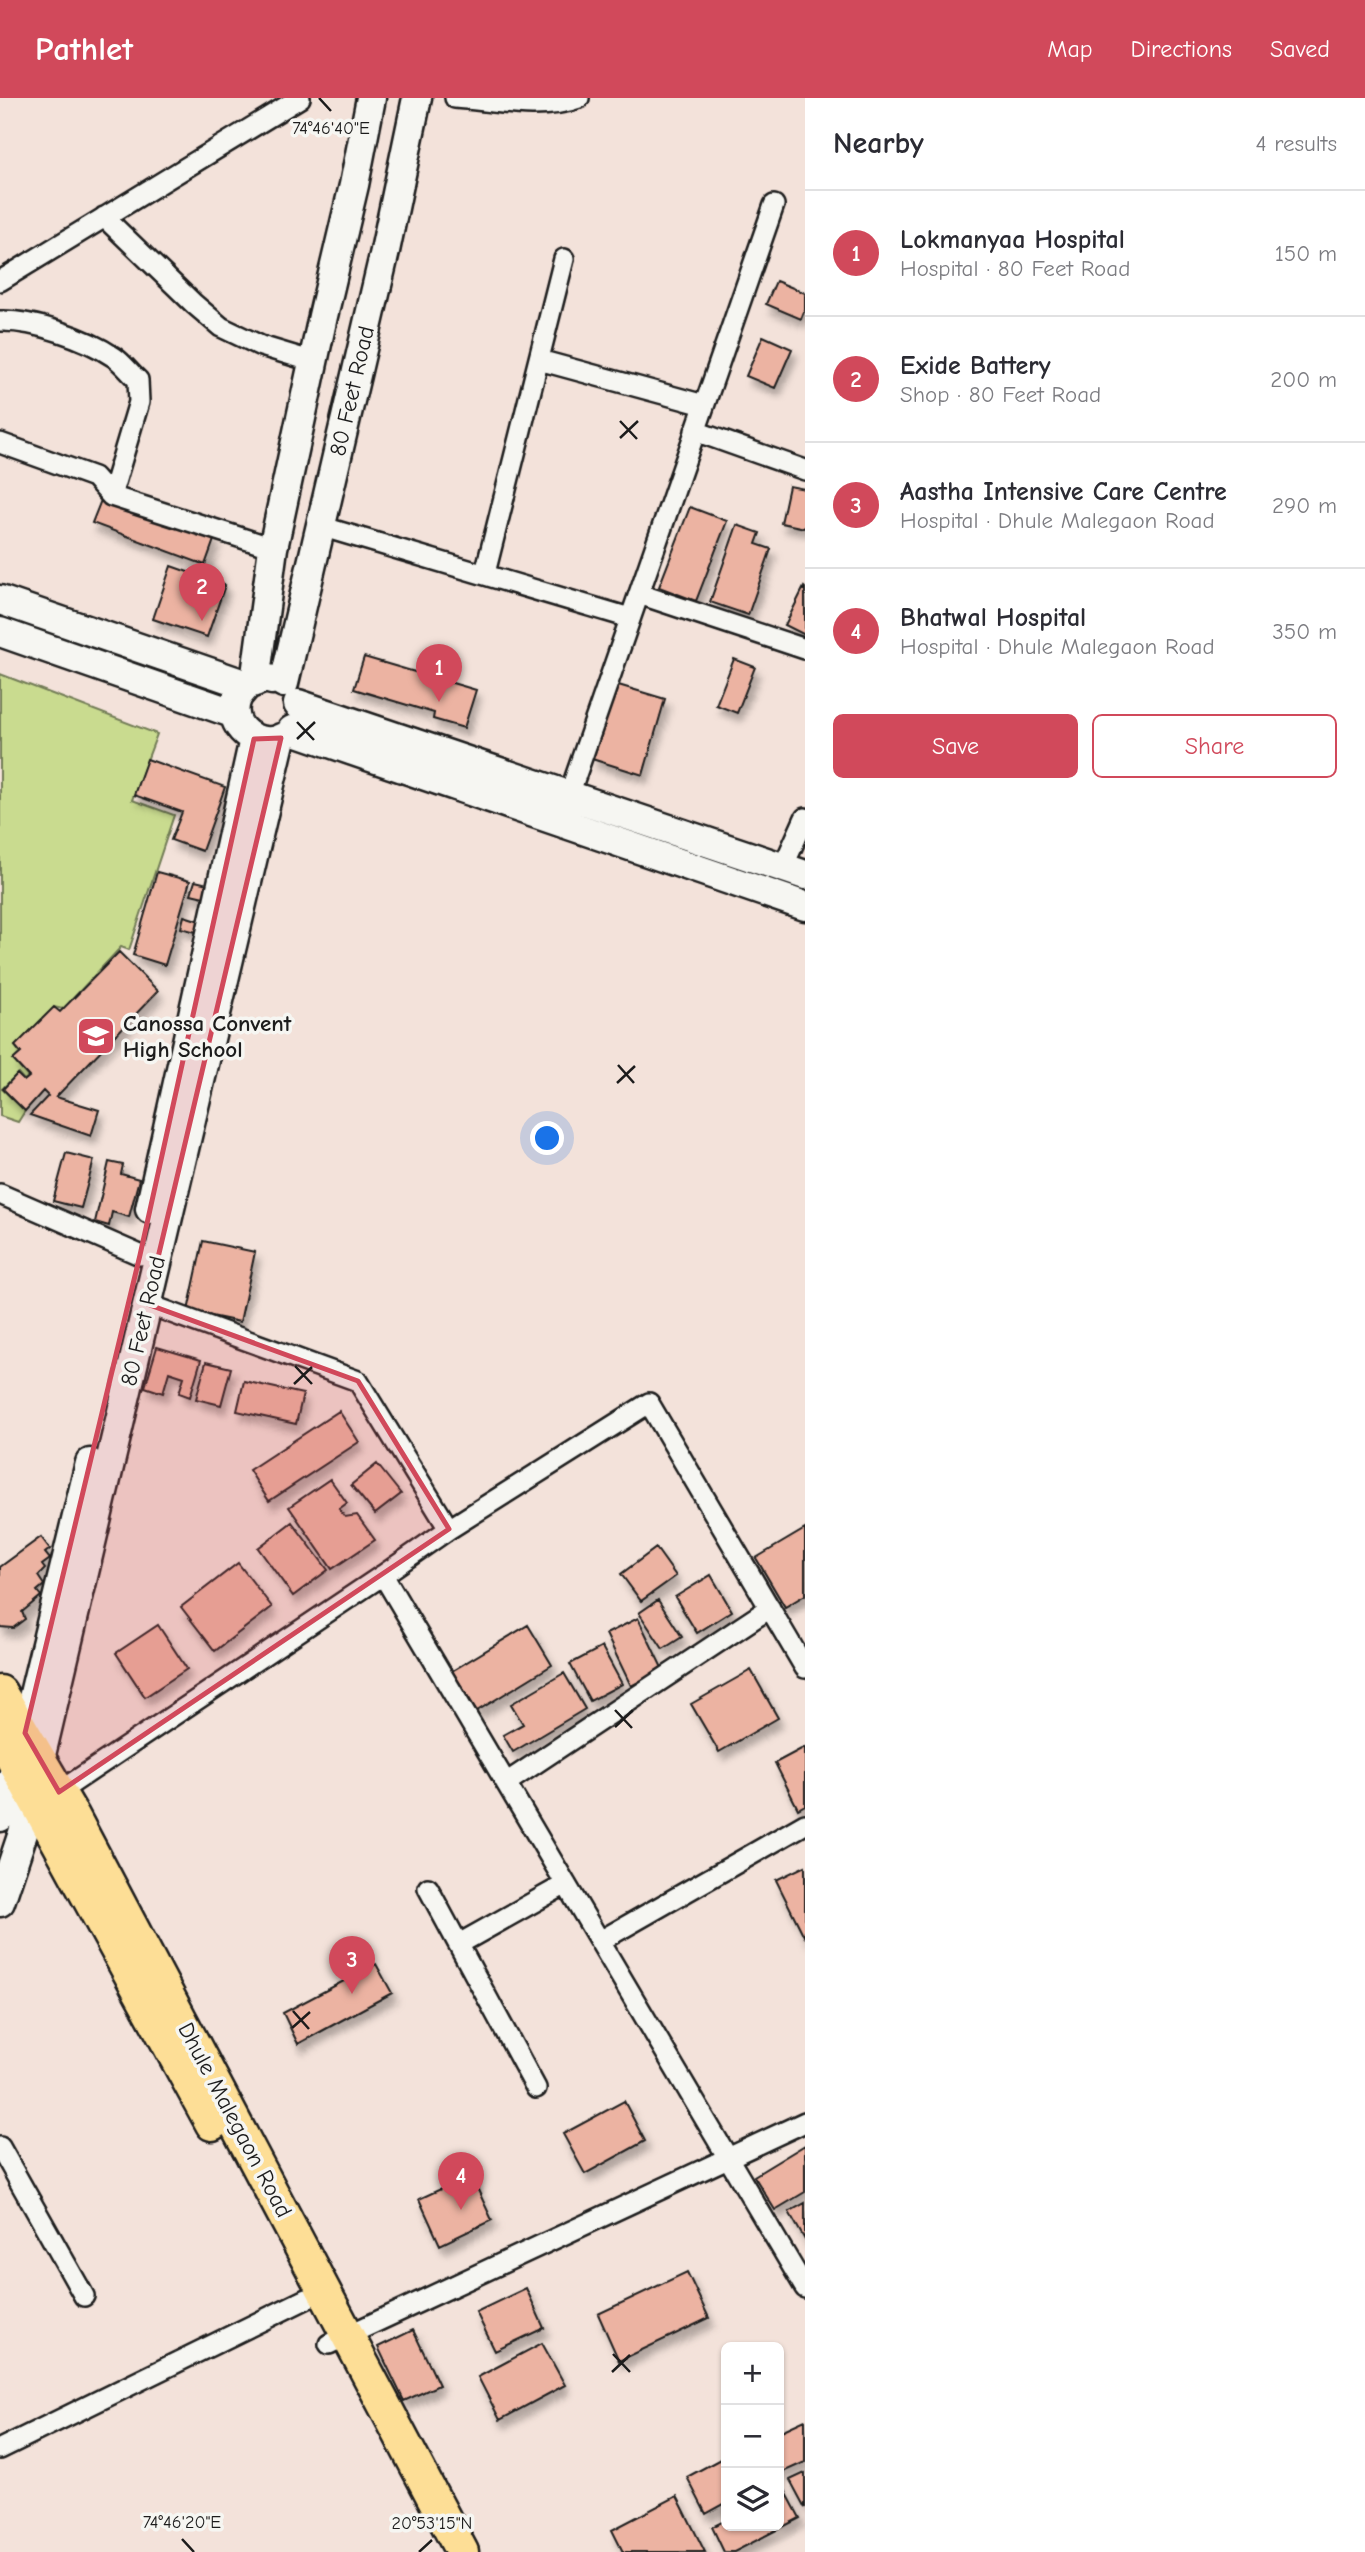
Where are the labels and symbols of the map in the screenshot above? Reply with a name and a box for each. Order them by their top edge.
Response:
text: 74°46'40"E [292,118,370,139]
street label: 80 Feet Road [324,323,380,459]
pin: 2 [179,563,225,621]
pin: 1 [416,644,462,702]
place label: Canossa Convent High School [123,1010,292,1063]
school or university icon: Canossa Convent High School [75,1015,117,1057]
your location [530,1121,564,1155]
street label: 80 Feet Road [115,1253,171,1389]
pin: 3 [329,1936,375,1994]
street label: Dhule Malegaon Road [172,2018,298,2222]
pin: 4 [438,2152,484,2210]
text: 74°46'20"E [143,2512,221,2533]
text: 20°53'15"N [392,2513,472,2534]

